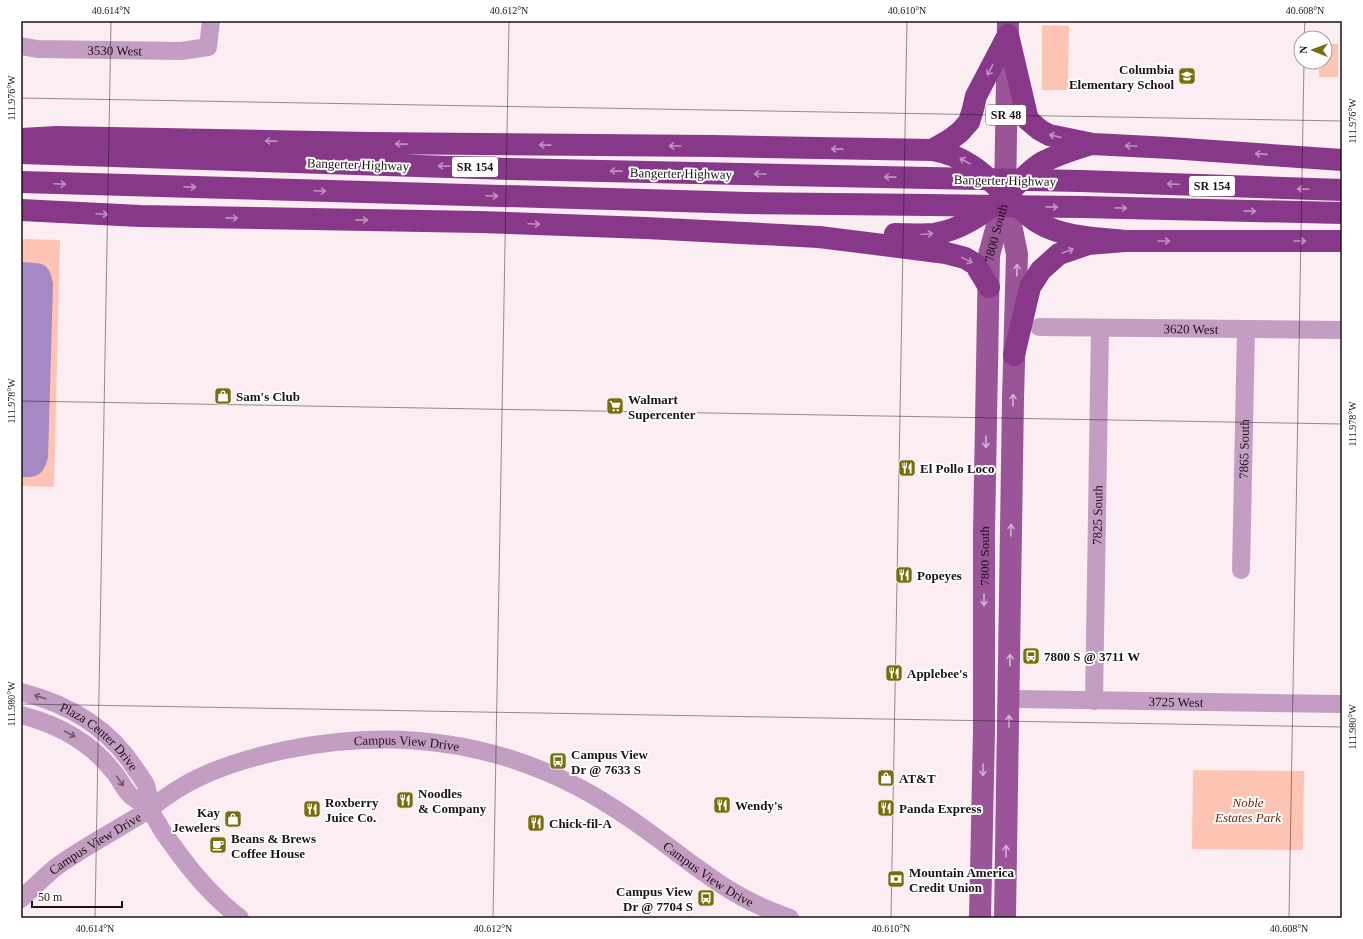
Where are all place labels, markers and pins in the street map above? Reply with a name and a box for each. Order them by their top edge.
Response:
place label: Columbia Elementary School [1069,62,1174,92]
school or university icon: Columbia Elementary School [1177,66,1197,86]
shop icon: Sam's Club [213,386,233,406]
place label: Sam's Club [236,389,300,404]
place label: Walmart Supercenter [628,392,696,422]
supermarket icon: Walmart Supercenter [605,396,625,416]
restaurant icon: El Pollo Loco [897,458,917,478]
place label: El Pollo Loco [920,461,994,476]
restaurant icon: Popeyes [894,565,914,585]
place label: Popeyes [917,568,962,583]
bus stop icon: 7800 S @ 3711 W [1021,646,1041,666]
place label: 7800 S @ 3711 W [1044,649,1140,664]
restaurant icon: Applebee's [884,663,904,683]
place label: Applebee's [907,666,968,681]
place label: Campus View Dr @ 7633 S [571,747,649,777]
bus stop icon: Campus View Dr @ 7633 S [548,751,568,771]
shop icon: AT&T [876,768,896,788]
place label: AT&T [899,771,936,786]
place label: Noodles & Company [418,786,487,816]
restaurant icon: Noodles & Company [395,790,415,810]
place label: Roxberry Juice Co. [325,795,379,825]
restaurant icon: Wendy's [712,795,732,815]
place label: Wendy's [735,798,783,813]
restaurant icon: Panda Express [876,798,896,818]
restaurant icon: Roxberry Juice Co. [302,799,322,819]
place label: Panda Express [899,801,981,816]
place label: Kay Jewelers [172,805,220,835]
shop icon: Kay Jewelers [223,809,243,829]
restaurant icon: Chick-fil-A [526,813,546,833]
place label: Chick-fil-A [549,816,612,831]
place label: Beans & Brews Coffee House [231,831,316,861]
cafe icon: Beans & Brews Coffee House [208,835,228,855]
place label: Mountain America Credit Union [909,865,1015,895]
bank icon: Mountain America Credit Union [886,869,906,889]
place label: Campus View Dr @ 7704 S [616,884,694,914]
bus stop icon: Campus View Dr @ 7704 S [696,888,716,908]

